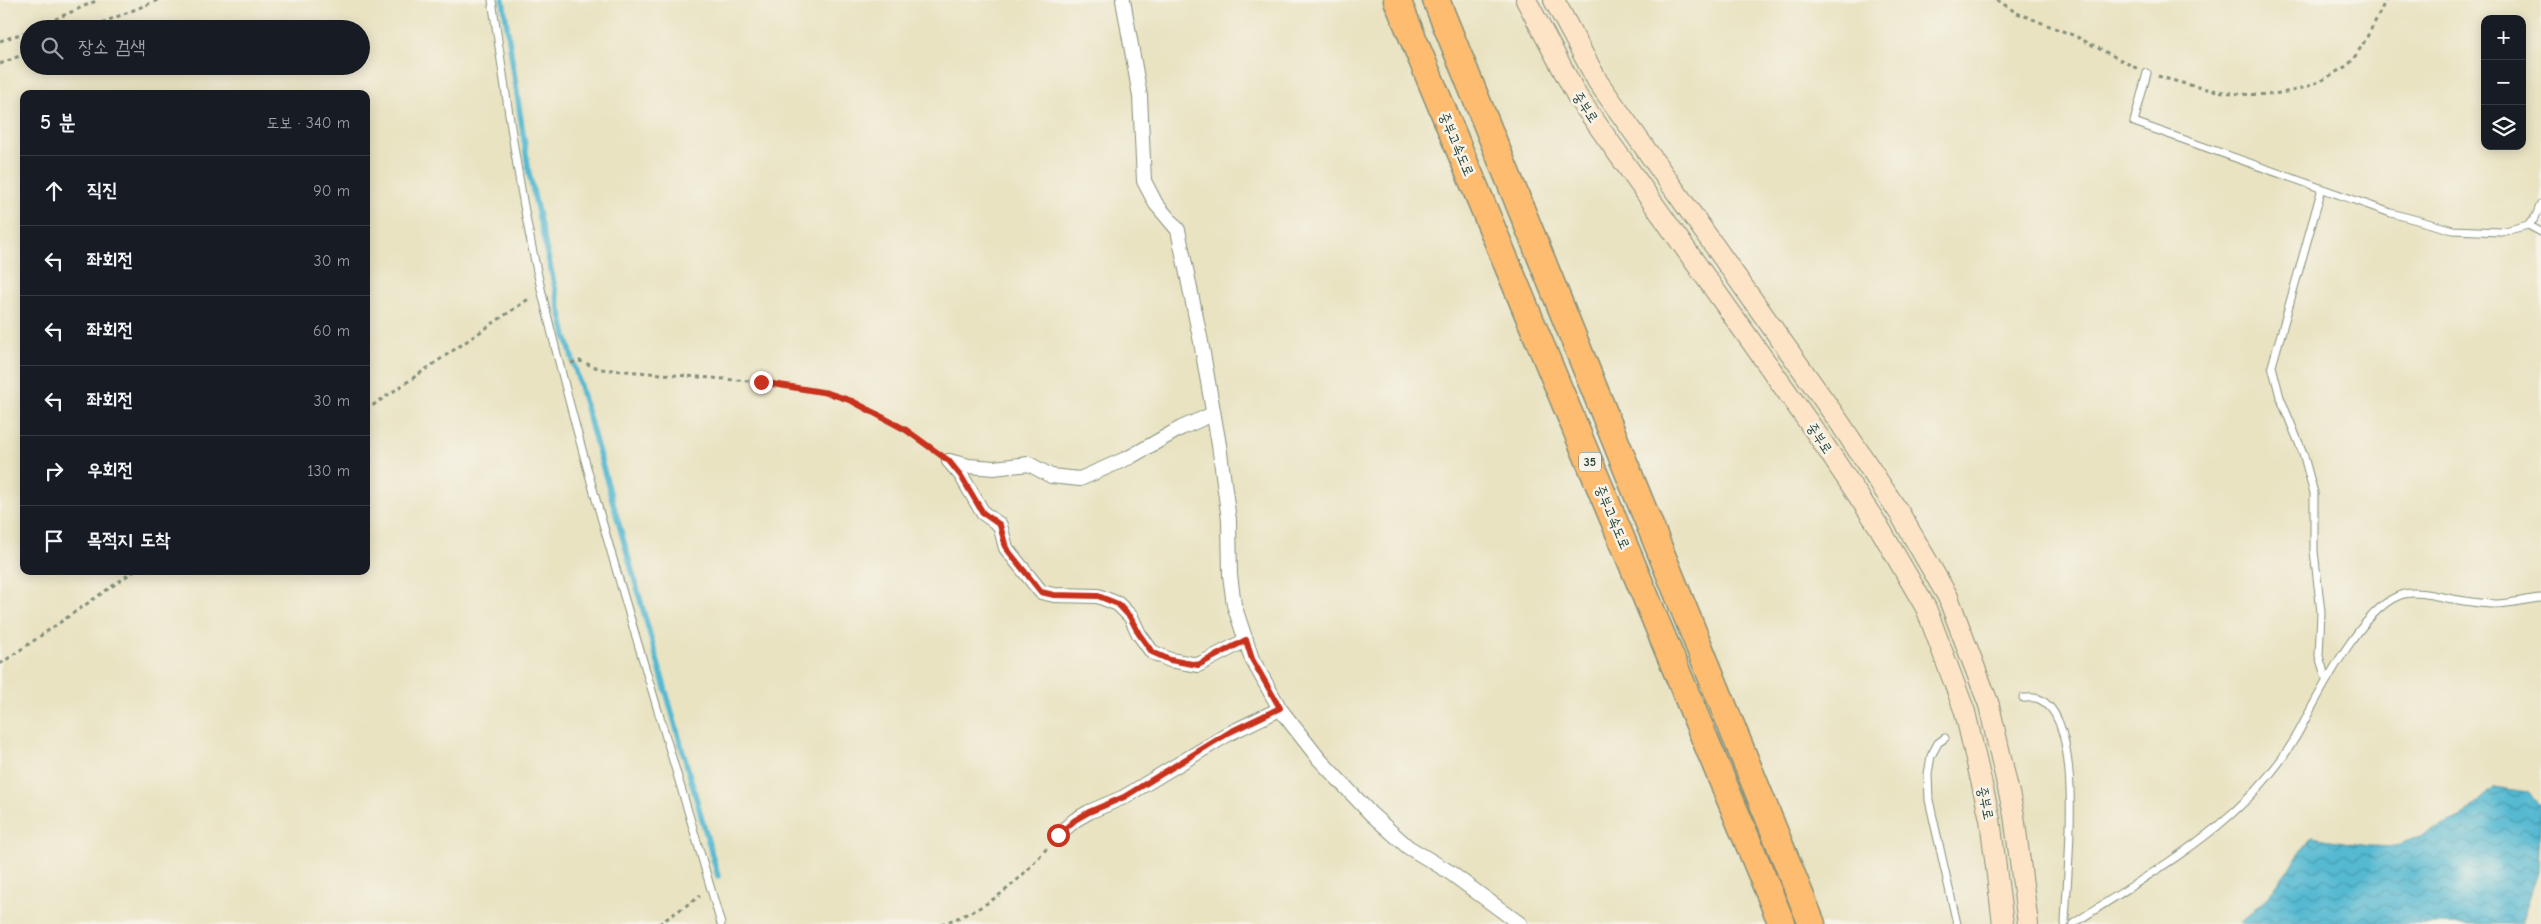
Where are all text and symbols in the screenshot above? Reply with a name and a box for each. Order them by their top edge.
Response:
map controls [2481,15,2526,150]
button: + [2481,15,2526,60]
search box [20,20,370,75]
icon: search [38,34,66,62]
text: 장소 검색 [78,36,146,58]
button: − [2481,60,2526,105]
street label: 중부로 [1569,89,1602,126]
button: layers [2481,105,2526,150]
text: 5 분 [40,110,76,134]
street label: 중부고속도로 [1436,110,1478,179]
text: 도보 · 340 m [267,114,350,132]
icon: ahead [40,177,68,205]
text: 직진 [87,179,118,201]
text: 90 m [313,182,350,200]
icon: left [40,247,68,275]
text: 좌회전 [87,249,133,271]
text: 30 m [314,252,350,270]
icon: left [40,317,68,345]
text: 좌회전 [87,319,133,341]
text: 60 m [313,322,350,340]
route end [750,371,773,394]
icon: left [40,387,68,415]
text: 좌회전 [87,389,133,411]
text: 30 m [314,392,350,410]
street label: 중부로 [1803,420,1836,457]
road number: 35 [1579,452,1601,472]
icon: right [40,457,68,485]
text: 우회전 [87,459,133,481]
text: 130 m [307,462,350,480]
street label: 중부고속도로 [1592,483,1634,552]
icon: arrive [40,527,68,555]
text: 목적지 도착 [87,529,170,551]
street label: 중부로 [1974,785,1997,821]
route start [1047,824,1070,847]

